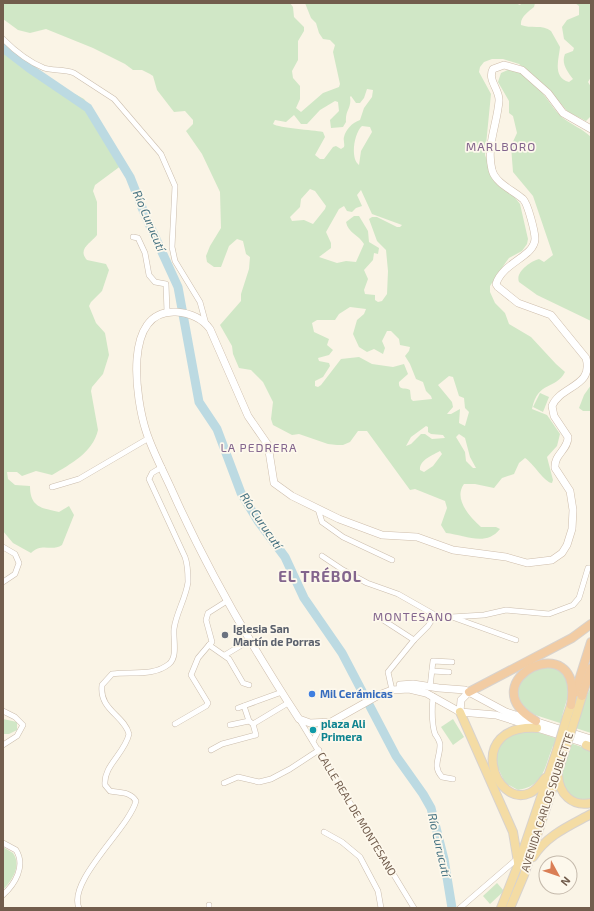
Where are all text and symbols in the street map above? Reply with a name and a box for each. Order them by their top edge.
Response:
district label: MARLBORO [466,139,536,153]
water label: Río Curucutí [131,188,169,254]
district label: LA PEDRERA [221,440,297,454]
water label: Río Curucutí [238,490,286,552]
district label: EL TRÉBOL [278,566,362,585]
district label: MONTESANO [373,609,453,623]
place label: Iglesia San Martín de Porras [233,622,321,648]
marker: Iglesia San Martín de Porras [220,630,230,640]
place label: Mil Cerámicas [320,687,393,700]
marker: Mil Cerámicas [307,689,317,699]
place label: plaza Ali Primera [321,717,365,743]
marker: plaza Ali Primera [308,725,318,735]
street label: AVENIDA CARLOS SOUBLETTE [518,730,575,873]
street label: CALLE REAL DE MONTESANO [315,750,400,878]
water label: Río Curucutí [426,811,454,879]
north arrow [538,855,578,895]
text: N [558,875,574,889]

